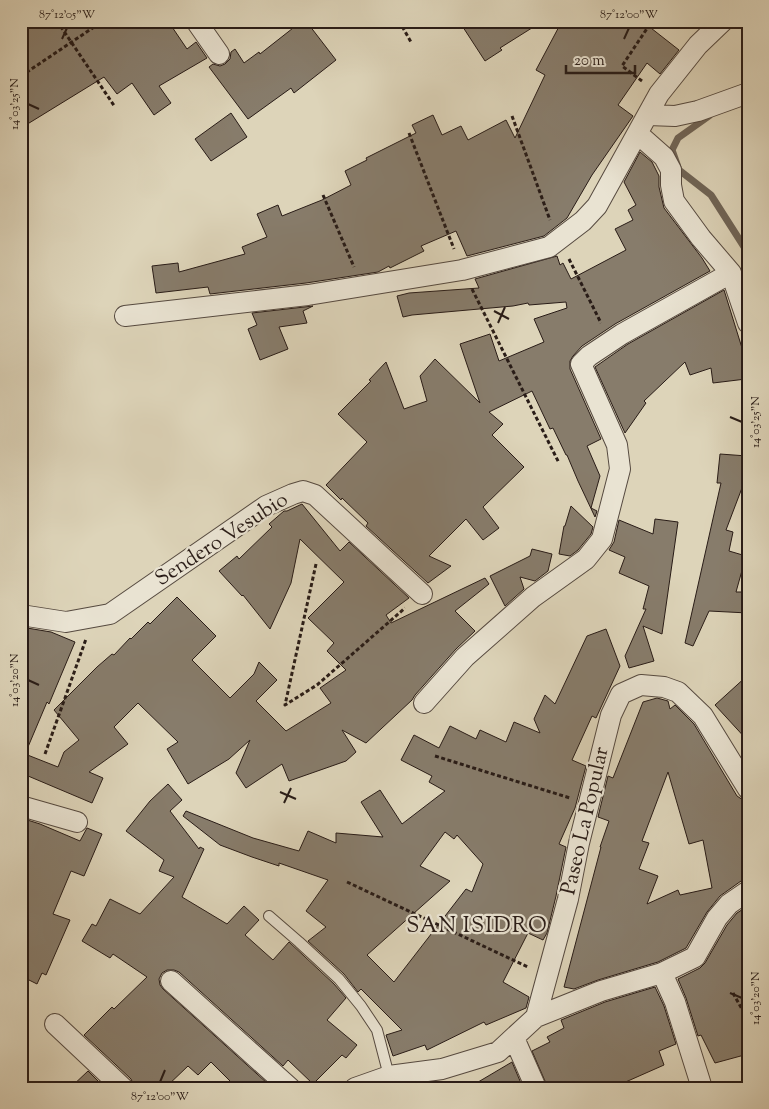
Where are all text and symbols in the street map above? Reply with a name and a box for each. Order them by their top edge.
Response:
text: 87°12'05"W [39,6,96,24]
text: 87°12'00"W [600,6,659,24]
scale bar [566,42,635,74]
text: 20 m [574,51,605,72]
text: 14°03'25"N [6,78,24,130]
text: 14°03'25"N [747,396,765,448]
street label: Sendero Vesubio [149,486,295,594]
text: 14°03'20"N [6,653,24,707]
street label: Paseo La Popular [554,744,618,898]
district label: SAN ISIDRO [406,911,548,943]
text: 14°03'20"N [747,971,765,1025]
text: 87°12'00"W [131,1088,190,1106]

